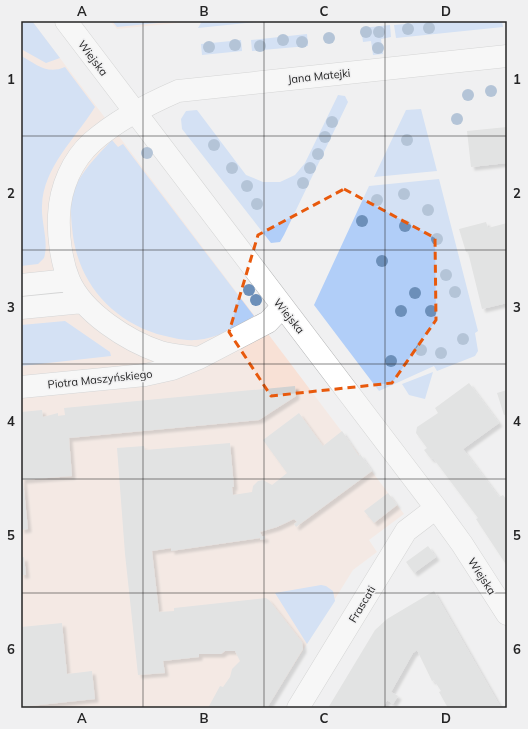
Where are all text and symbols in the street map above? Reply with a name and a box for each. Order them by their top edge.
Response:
text: A [77,3,87,19]
text: B [200,3,209,19]
text: C [320,3,329,19]
text: D [441,3,451,19]
street label: Wiejska [75,37,111,79]
street label: Jana Matejki [287,66,351,86]
text: 1 [7,71,15,87]
text: 1 [513,71,521,87]
text: 2 [7,185,15,201]
text: 2 [513,185,521,201]
street label: Wiejska [271,296,307,336]
text: 3 [7,299,15,315]
text: 3 [513,299,521,315]
street label: Piotra Maszyńskiego [47,367,153,391]
text: 4 [7,413,15,429]
text: 4 [513,413,521,429]
text: 5 [7,527,15,543]
text: 5 [513,527,521,543]
street label: Wiejska [465,555,499,597]
street label: Frascati [346,583,378,625]
text: 6 [7,641,15,657]
text: 6 [513,641,521,657]
text: A [77,710,87,726]
text: B [200,710,209,726]
text: C [320,710,329,726]
text: D [441,710,451,726]

